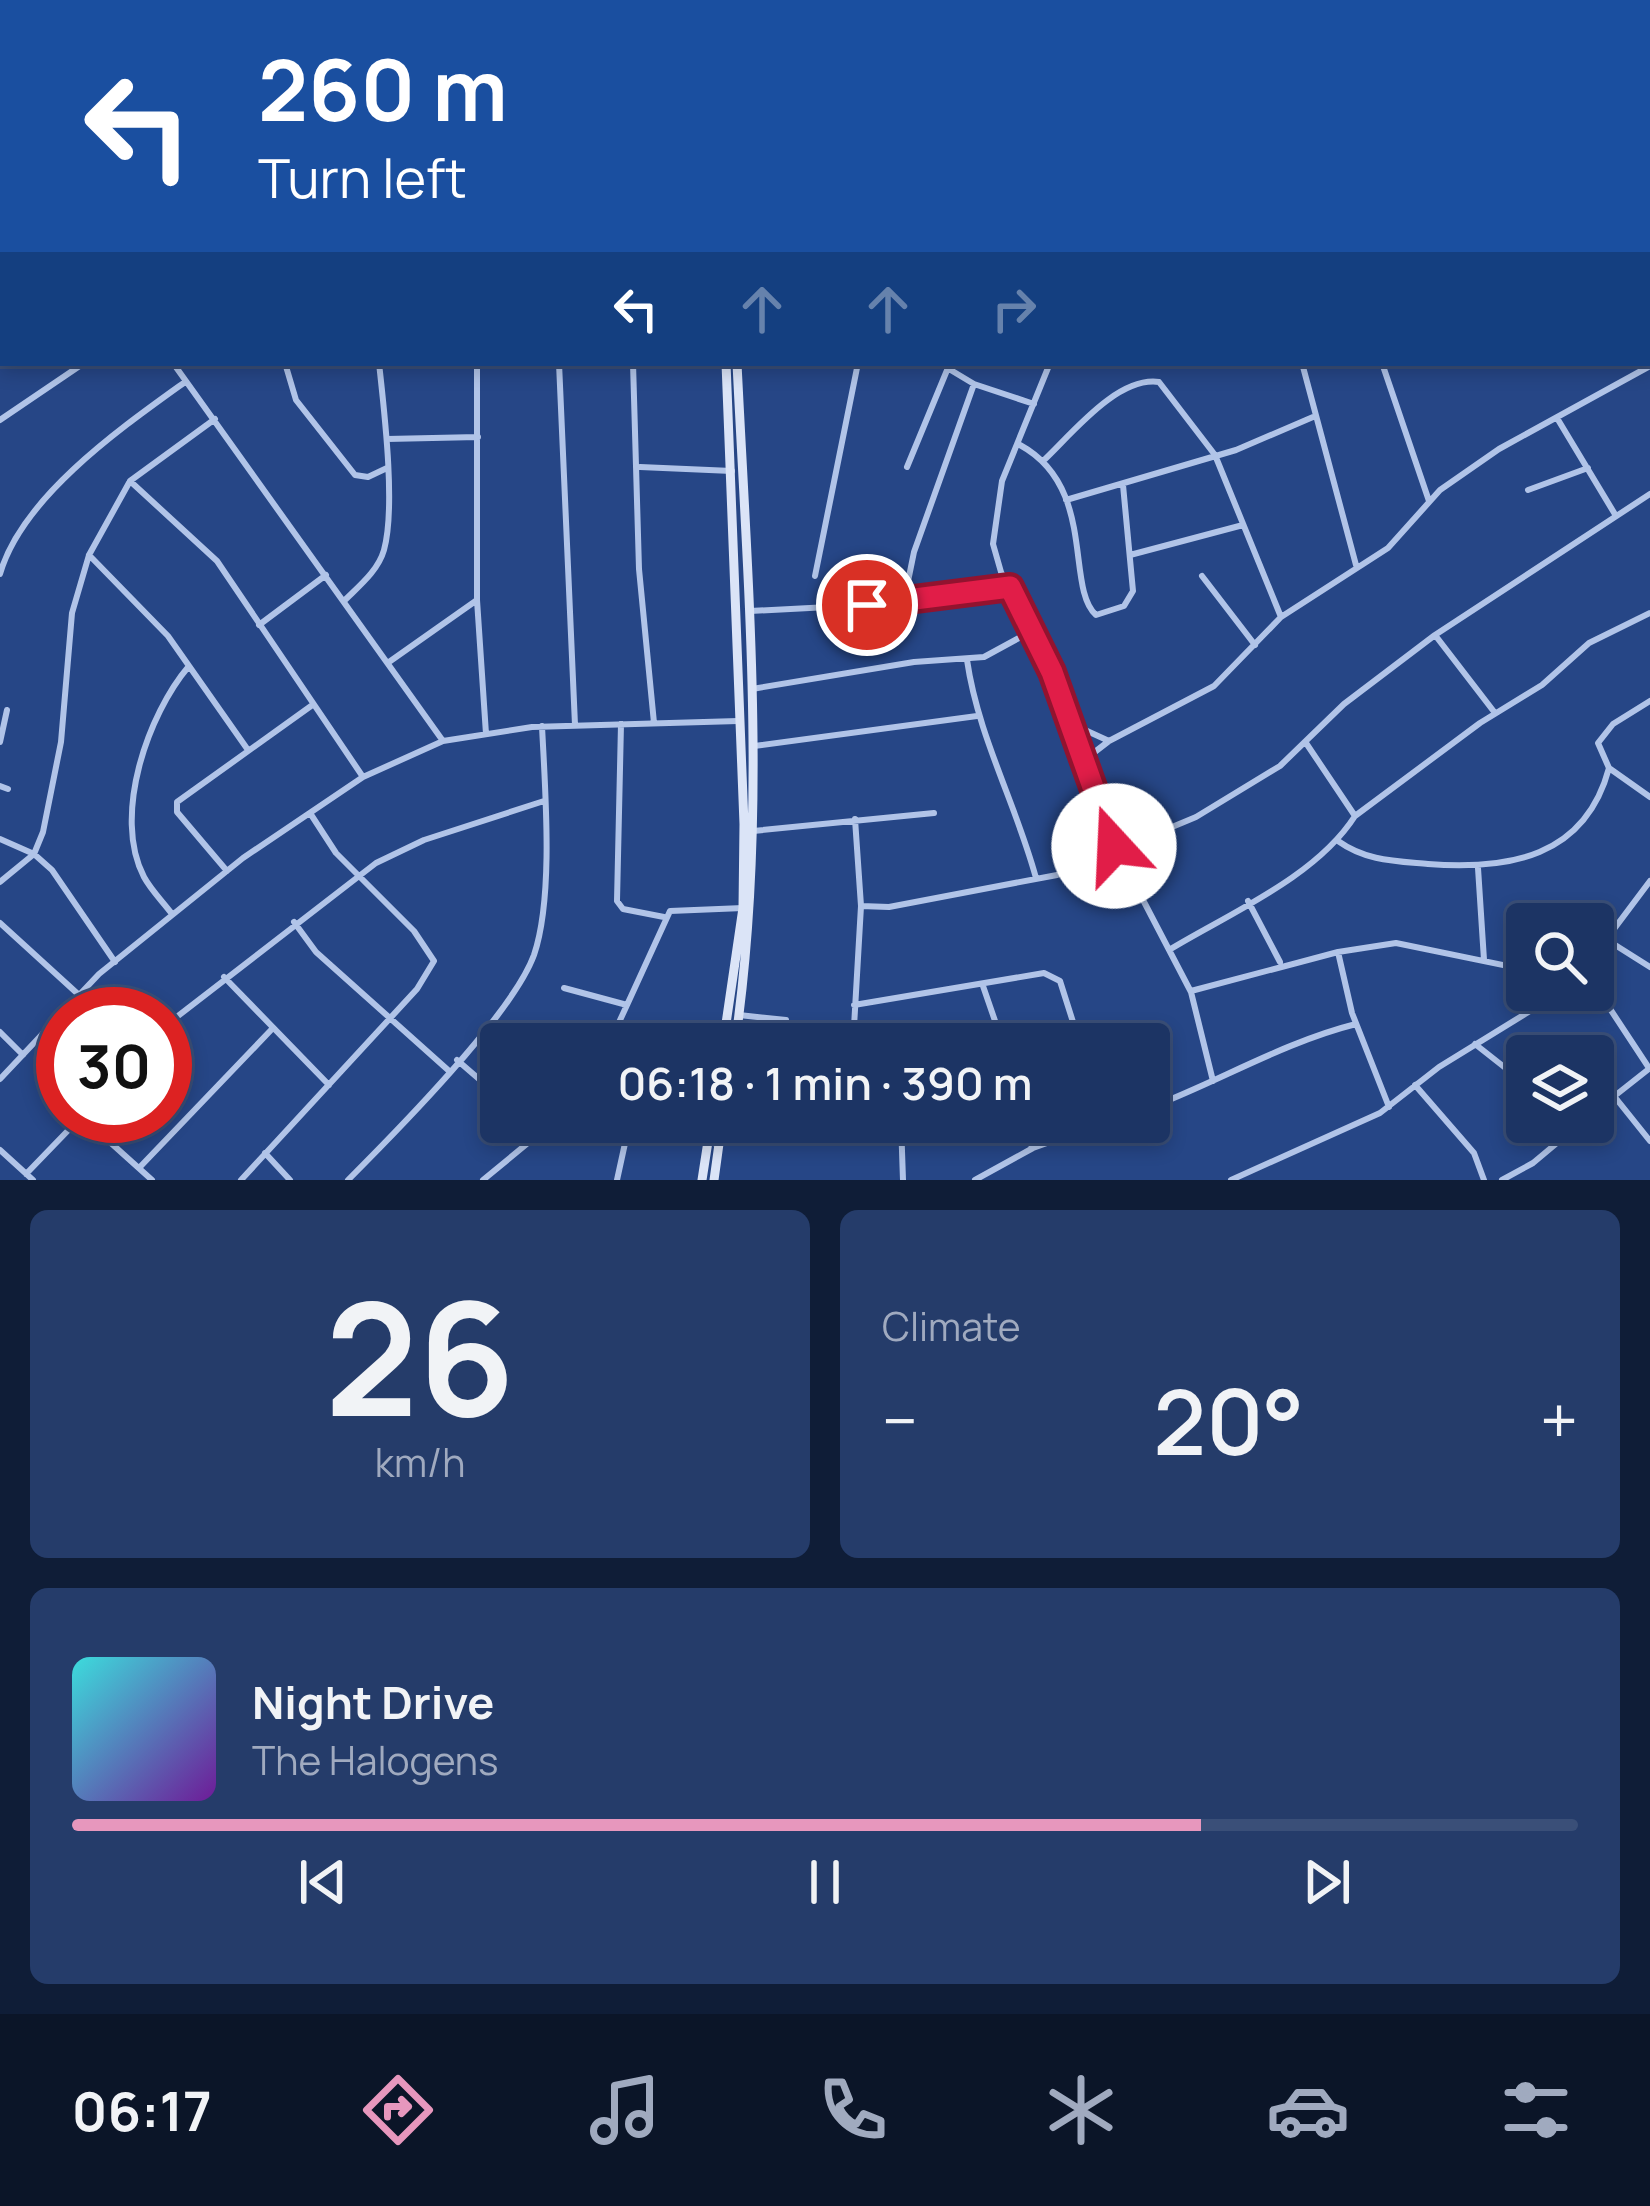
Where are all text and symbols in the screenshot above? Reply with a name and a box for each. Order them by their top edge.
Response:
text: 260 m [258,31,508,146]
icon: left [60,48,216,204]
text: Turn left [258,140,467,214]
icon: left [603,276,669,342]
icon: ahead [729,276,795,342]
icon: ahead [855,276,921,342]
icon: right [981,276,1047,342]
pin [816,554,918,656]
icon: arrive [834,572,900,638]
position arrow [1051,783,1177,909]
map controls [1506,903,1614,1143]
button: search [1506,903,1614,1011]
speed limit sign: 30 [36,987,192,1143]
button: layers [1506,1035,1614,1143]
text: 06:18 · 1 min · 390 m [617,1052,1033,1114]
text: 26 [325,1250,515,1463]
text: Climate [882,1299,1021,1353]
text: 20° [1153,1359,1304,1482]
text: − [882,1375,918,1465]
text: + [1540,1375,1578,1465]
text: km/h [375,1435,465,1489]
text: Night Drive [252,1671,494,1733]
text: The Halogens [252,1733,499,1787]
icon: previous [290,1849,356,1915]
icon: pause [792,1849,858,1915]
icon: next [1294,1849,1360,1915]
icon: directions [356,2068,440,2152]
icon: music [583,2068,667,2152]
icon: phone [811,2068,895,2152]
icon: climate [1039,2068,1123,2152]
icon: car [1266,2068,1350,2152]
icon: filters [1494,2068,1578,2152]
text: 06:17 [72,2073,212,2147]

